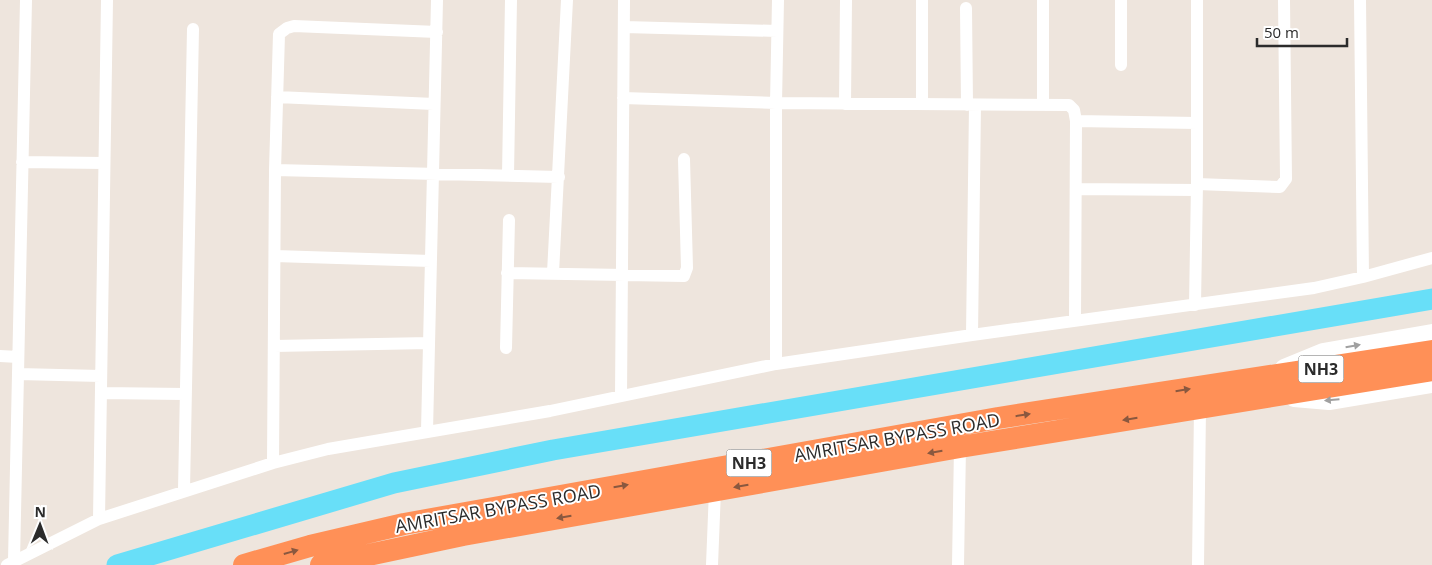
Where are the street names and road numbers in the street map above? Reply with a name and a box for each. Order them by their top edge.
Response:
road number: NH3 [1298,356,1344,382]
street label: AMRITSAR BYPASS ROAD [792,407,1002,467]
road number: NH3 [726,449,772,476]
street label: AMRITSAR BYPASS ROAD [393,478,603,538]

